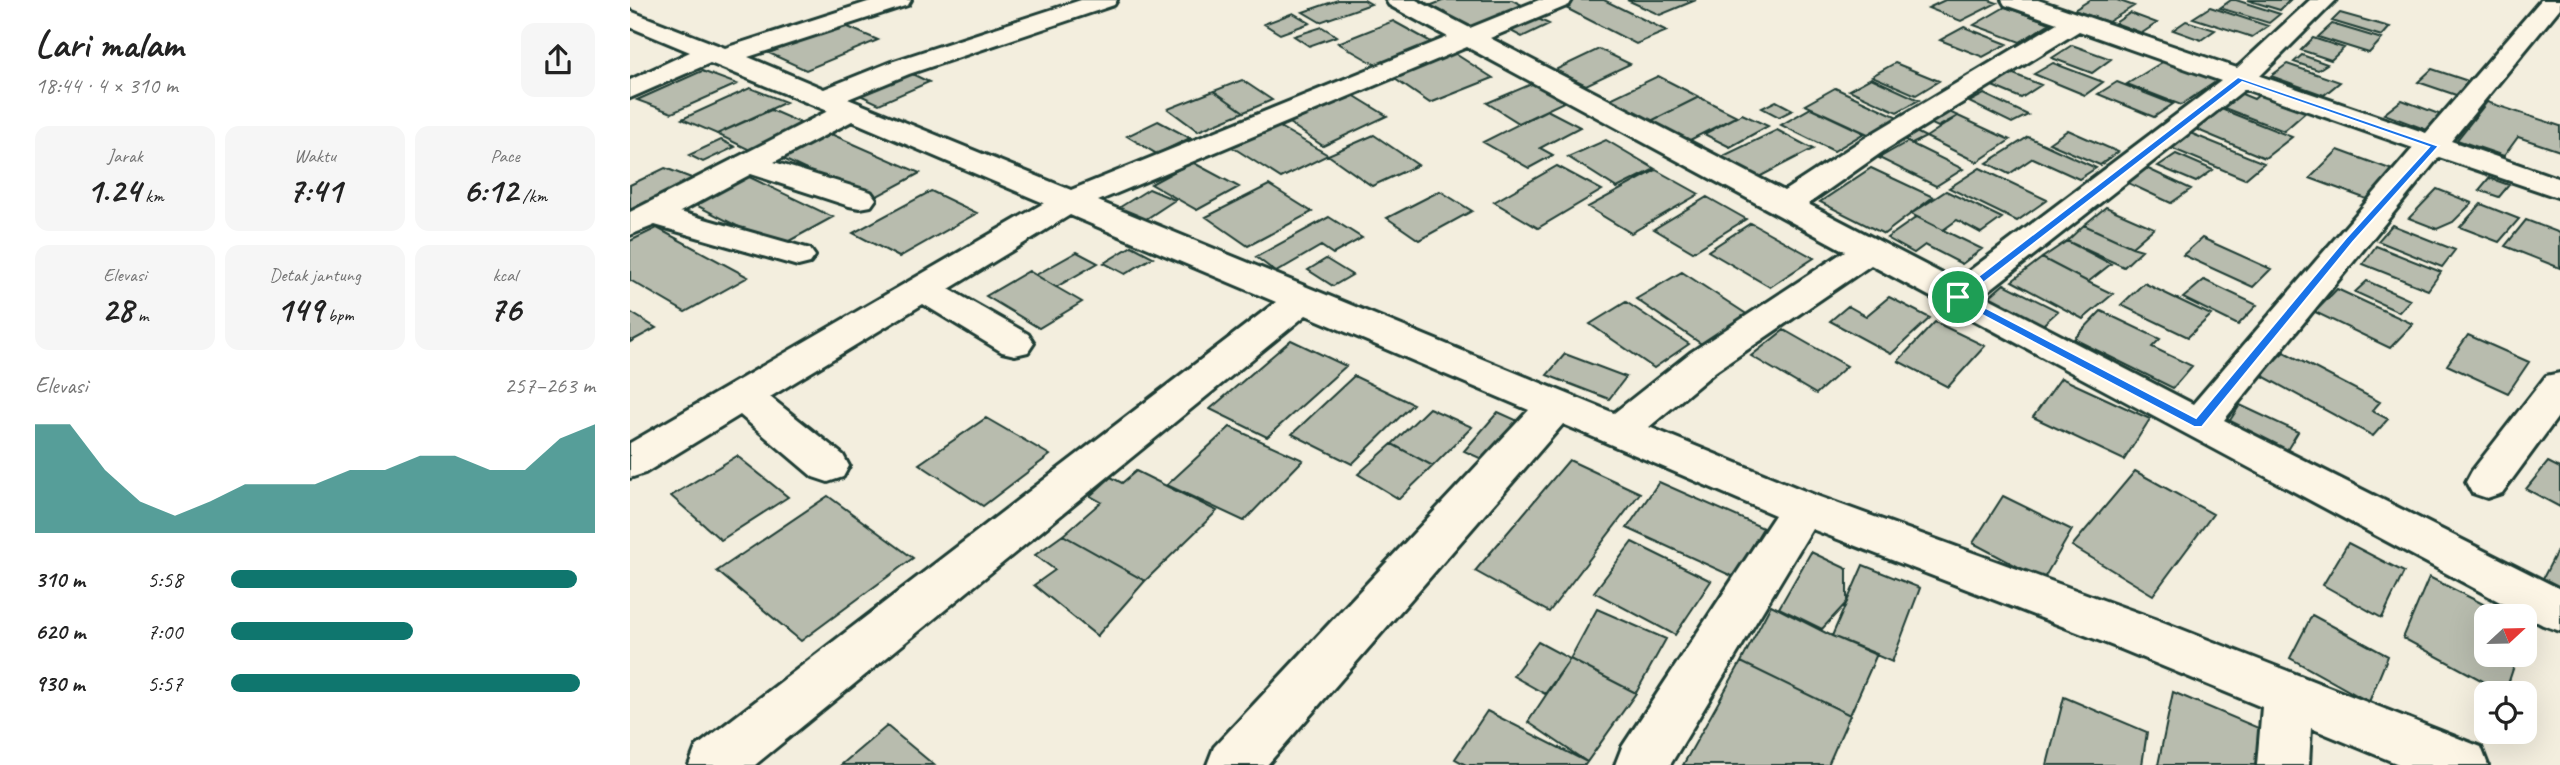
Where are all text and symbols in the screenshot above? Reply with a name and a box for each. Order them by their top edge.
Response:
text: Lari malam [35,21,183,68]
button: share [521,23,595,97]
text: 18:44 · 4 × 310 m [35,71,178,100]
text: Jarak [107,144,143,168]
text: Waktu [294,144,336,168]
text: Pace [490,144,520,168]
text: 1.24 [86,168,141,213]
text: 7:41 [288,168,342,213]
text: 6:12 [463,168,518,213]
text: km [141,184,164,208]
text: /km [518,184,547,208]
text: Elevasi [103,263,147,287]
text: Detak jantung [269,263,361,287]
text: kcal [492,263,518,287]
pin [1928,267,1988,327]
icon: arrive [1939,278,1977,316]
text: 28 [102,287,133,332]
text: 149 [276,287,323,332]
text: 76 [489,287,521,332]
text: m [133,303,148,327]
text: bpm [323,303,354,327]
text: Elevasi [35,371,88,400]
text: 257–263 m [504,371,595,400]
text: 310 m [35,565,85,594]
text: 5:58 [147,565,183,594]
north arrow [2474,604,2538,667]
map controls [2474,604,2537,744]
text: 620 m [35,617,85,646]
text: 7:00 [147,617,183,646]
text: 930 m [35,669,84,698]
text: 5:57 [147,669,183,698]
button: locate [2474,681,2537,744]

